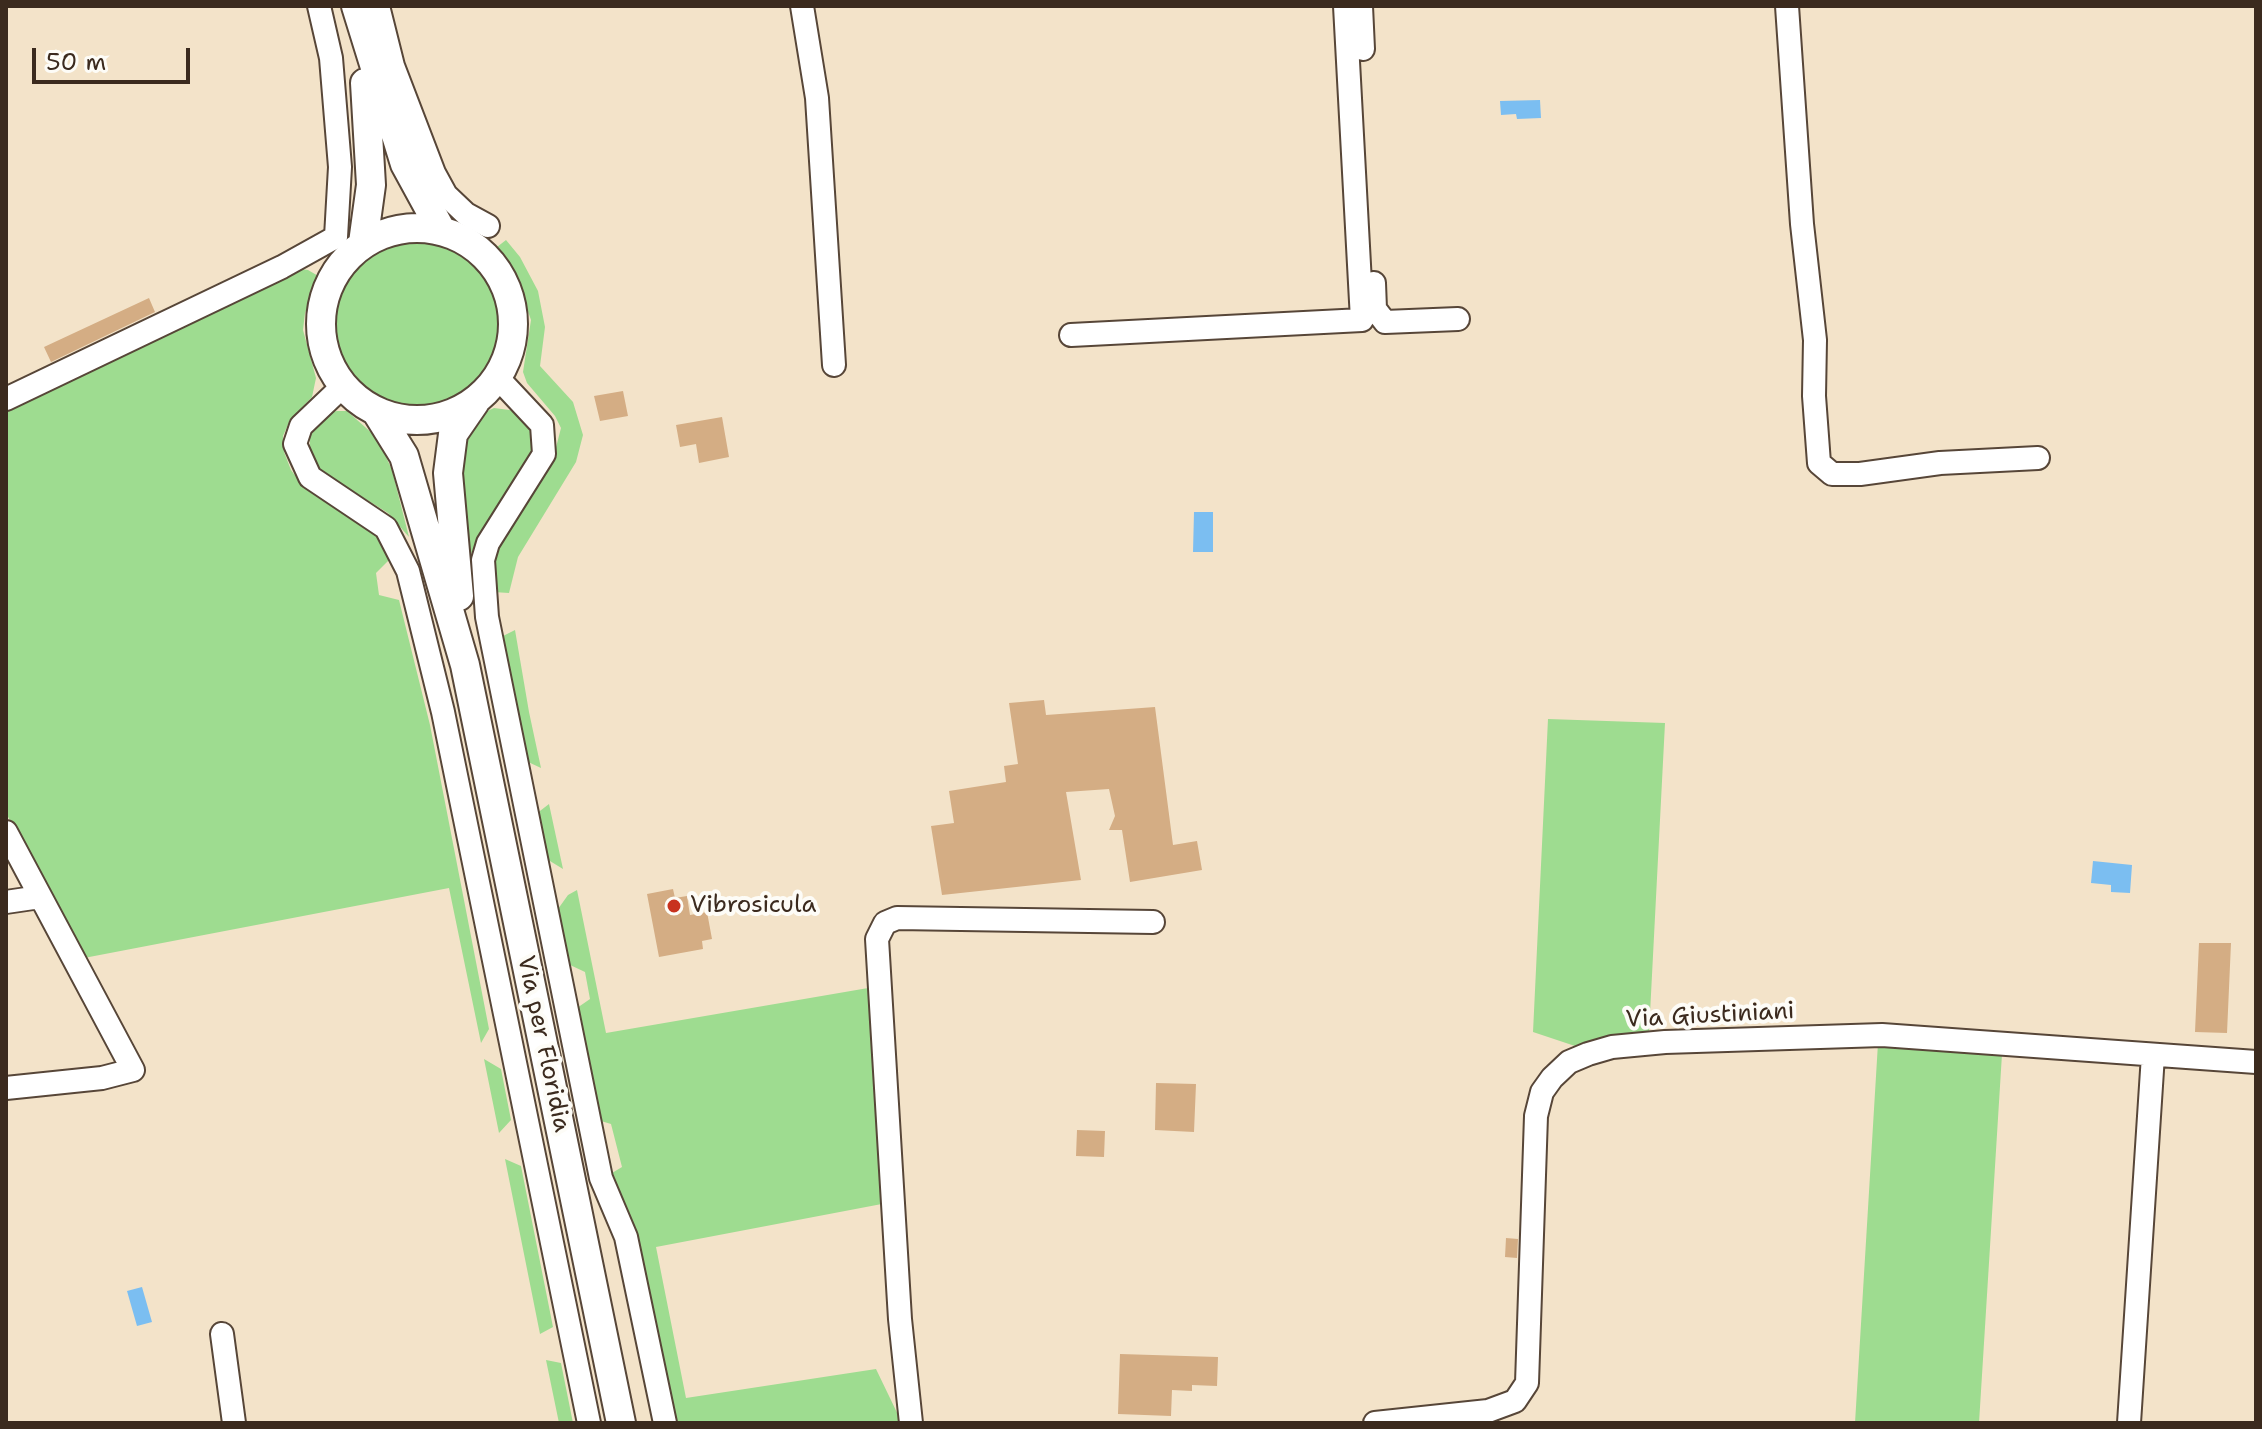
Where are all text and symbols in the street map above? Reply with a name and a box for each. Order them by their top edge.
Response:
scale bar [36,32,194,82]
text: 50 m [46,46,106,78]
place label: Vibrosicula [690,892,816,920]
marker: Vibrosicula [665,897,683,915]
street label: Via per Floridia [510,953,576,1135]
street label: Via Giustiniani [1625,997,1795,1035]

